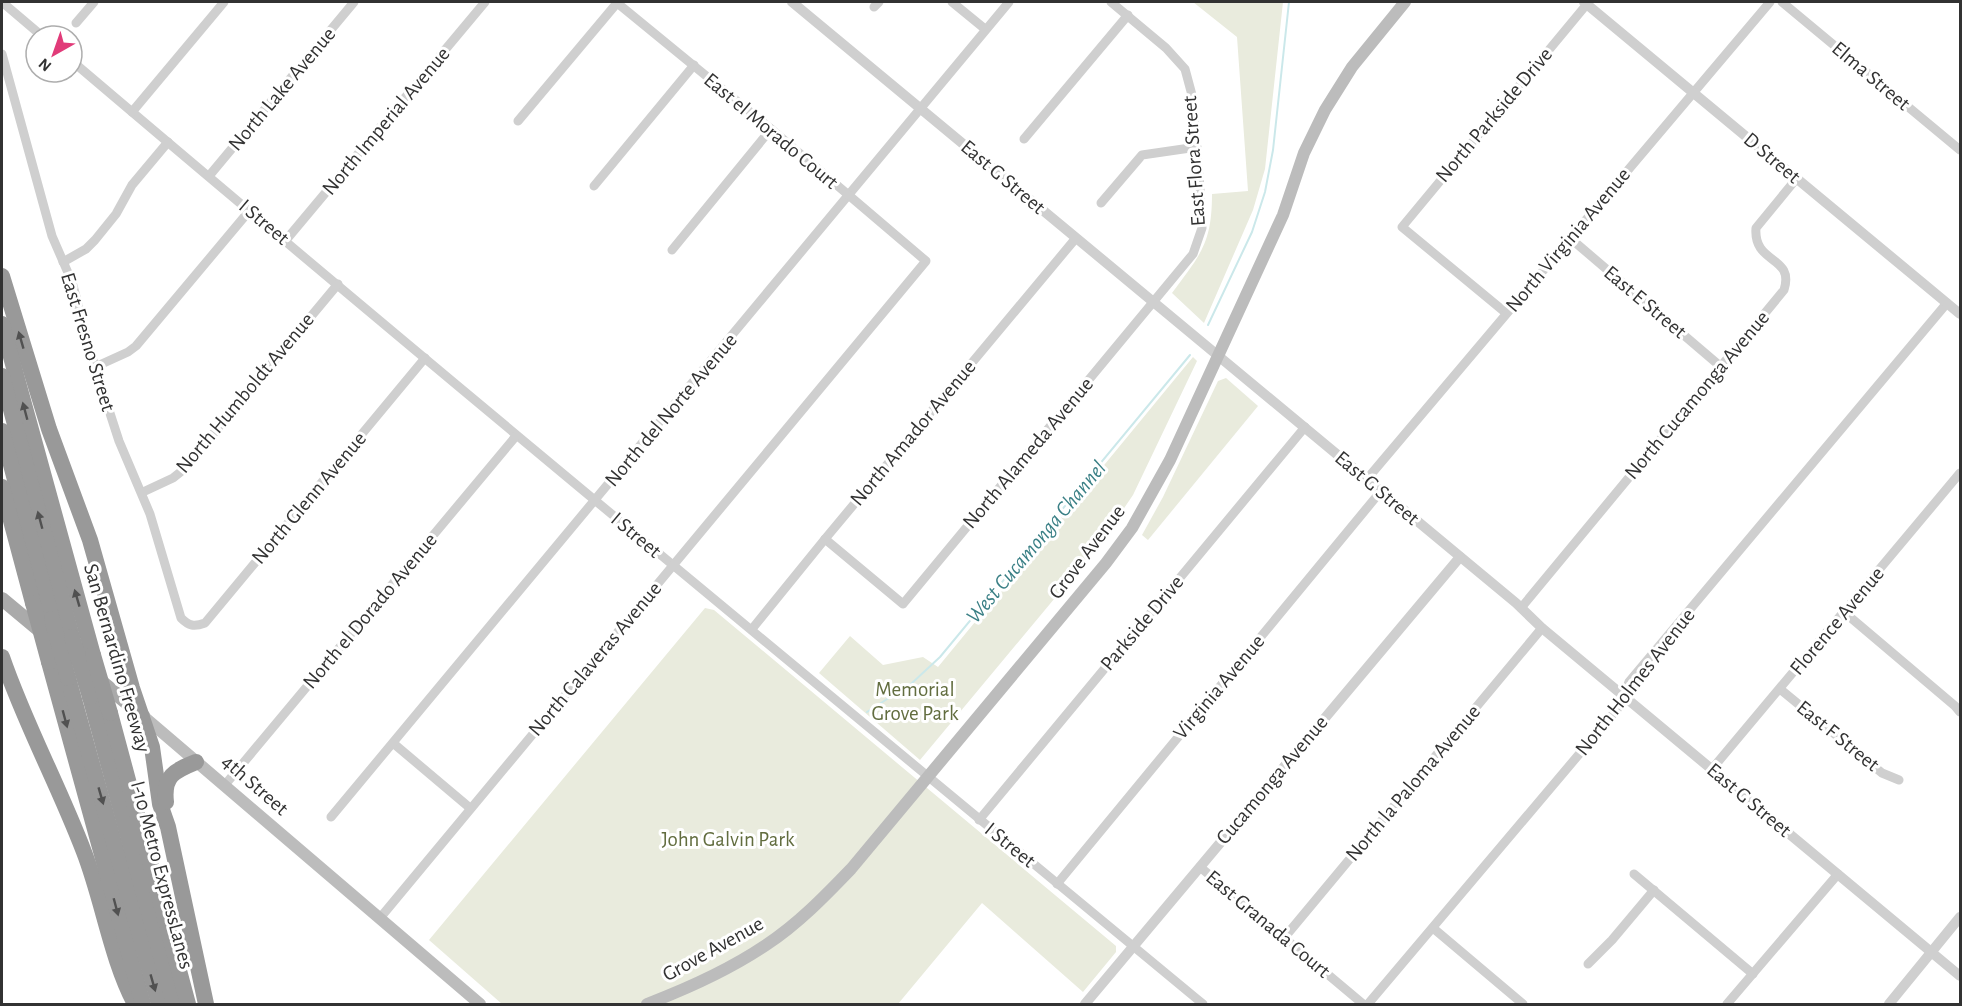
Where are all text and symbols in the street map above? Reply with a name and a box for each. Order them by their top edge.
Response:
street label: North Lake Avenue [224,23,340,155]
north arrow [24,24,84,84]
street label: Elma Street [1828,38,1914,115]
street label: North Imperial Avenue [318,43,454,199]
street label: North Parkside Drive [1432,44,1556,186]
text: N [36,55,54,74]
street label: East el Morado Court [700,69,842,193]
street label: East Flora Street [1179,95,1209,227]
street label: D Street [1740,129,1804,188]
street label: East G Street [957,136,1049,218]
street label: North Virginia Avenue [1502,164,1634,316]
street label: I Street [235,195,293,249]
street label: East E Street [1600,262,1690,342]
street label: East Fresno Street [57,270,119,414]
street label: North Cucamonga Avenue [1621,307,1773,483]
street label: North Humboldt Avenue [172,309,318,477]
street label: North del Norte Avenue [601,329,741,491]
one-way arrow [16,331,26,349]
street label: North Amador Avenue [846,356,980,510]
street label: North Alameda Avenue [959,373,1097,533]
one-way arrow [19,402,29,420]
street label: North Glenn Avenue [248,428,370,568]
street label: East G Street [1331,447,1423,529]
water label: West Cucamonga Channel [962,457,1110,627]
street label: Grove Avenue [1045,501,1129,603]
street label: I Street [607,508,665,562]
one-way arrow [35,510,45,529]
street label: North el Dorado Avenue [299,529,441,693]
street label: San Bernardino Freeway [80,561,154,755]
street label: Florence Avenue [1786,563,1888,679]
street label: Parkside Drive [1096,572,1188,674]
street label: North Calaveras Avenue [525,578,665,740]
one-way arrow [72,589,82,607]
street label: North Holmes Avenue [1571,605,1699,759]
street label: Virginia Avenue [1169,631,1269,743]
park label: Memorial Grove Park [872,679,959,724]
street label: East F Street [1793,697,1883,776]
street label: North la Paloma Avenue [1342,701,1484,865]
one-way arrow [60,710,70,728]
street label: Cucamonga Avenue [1212,712,1332,848]
street label: 4th Street [218,751,293,820]
street label: East G Street [1703,759,1795,841]
street label: I-10 Metro ExpressLanes [127,779,197,971]
one-way arrow [97,787,106,805]
street label: I Street [981,818,1040,872]
park label: John Galvin Park [661,829,795,850]
street label: East Granada Court [1202,866,1334,982]
one-way arrow [112,898,121,916]
street label: Grove Avenue [659,913,767,985]
one-way arrow [149,975,158,993]

